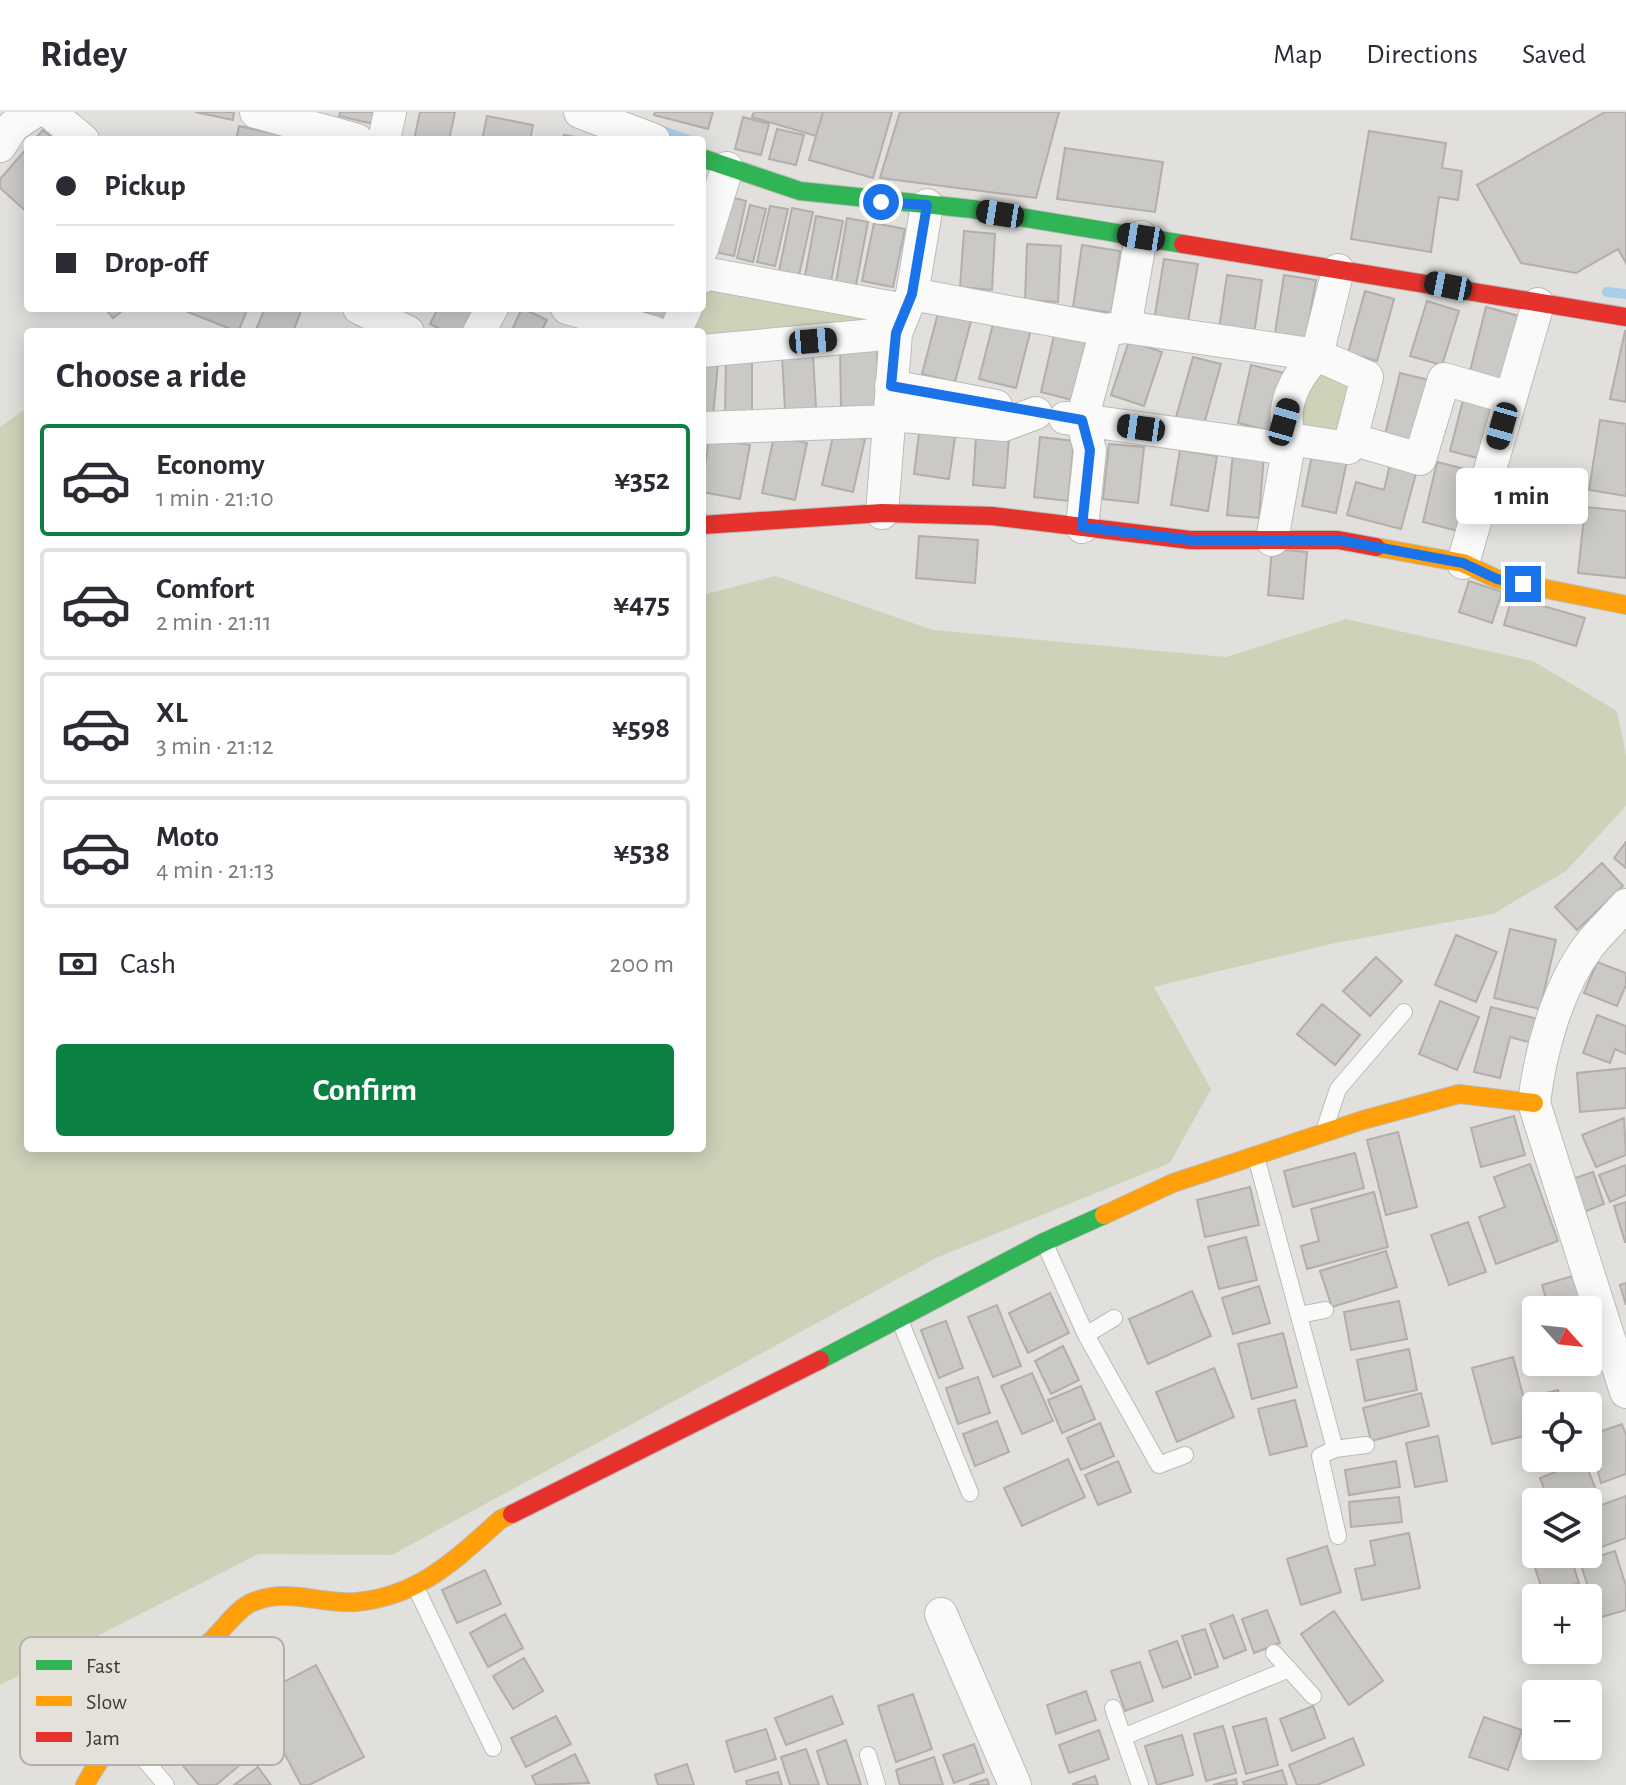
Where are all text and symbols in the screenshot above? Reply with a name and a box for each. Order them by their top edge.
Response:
text: Ridey [40,36,127,74]
text: Map [1273,41,1322,69]
text: Directions [1366,41,1478,69]
text: Saved [1522,41,1586,69]
text: Pickup [104,171,186,201]
route start [863,184,899,220]
car [974,198,1026,230]
car [1115,221,1167,253]
text: Drop-off [104,248,207,278]
car [1422,270,1474,302]
car [788,327,838,355]
text: Choose a ride [56,358,246,394]
car [1266,396,1302,448]
car [1484,400,1520,452]
car [1116,413,1166,443]
icon: car [60,444,132,516]
text: Economy [156,450,265,480]
text: ¥352 [614,465,670,495]
callout: 1 min [1457,468,1589,524]
text: 1 min [1495,483,1549,509]
text: 1 min · 21:10 [156,485,274,511]
route end [1505,566,1541,602]
icon: car [60,568,132,640]
text: Comfort [156,574,255,604]
text: ¥475 [613,589,670,619]
text: 2 min · 21:11 [156,609,272,635]
icon: car [60,692,132,764]
text: XL [156,698,188,728]
text: ¥598 [612,713,670,743]
text: 3 min · 21:12 [156,733,274,759]
icon: car [60,816,132,888]
text: Moto [156,822,219,852]
text: ¥538 [614,837,670,867]
text: 4 min · 21:13 [156,857,274,883]
icon: cash [56,942,100,986]
text: Cash [120,949,176,979]
text: 200 m [610,951,674,977]
button: Confirm [56,1044,674,1136]
north arrow [1522,1296,1602,1376]
map controls [1522,1296,1602,1760]
button: locate [1522,1392,1602,1472]
button: layers [1522,1488,1602,1568]
button: + [1522,1584,1602,1664]
legend [20,1637,284,1765]
text: Fast [86,1655,120,1677]
button: − [1522,1680,1602,1760]
text: Slow [86,1691,127,1713]
text: Jam [86,1727,120,1749]

